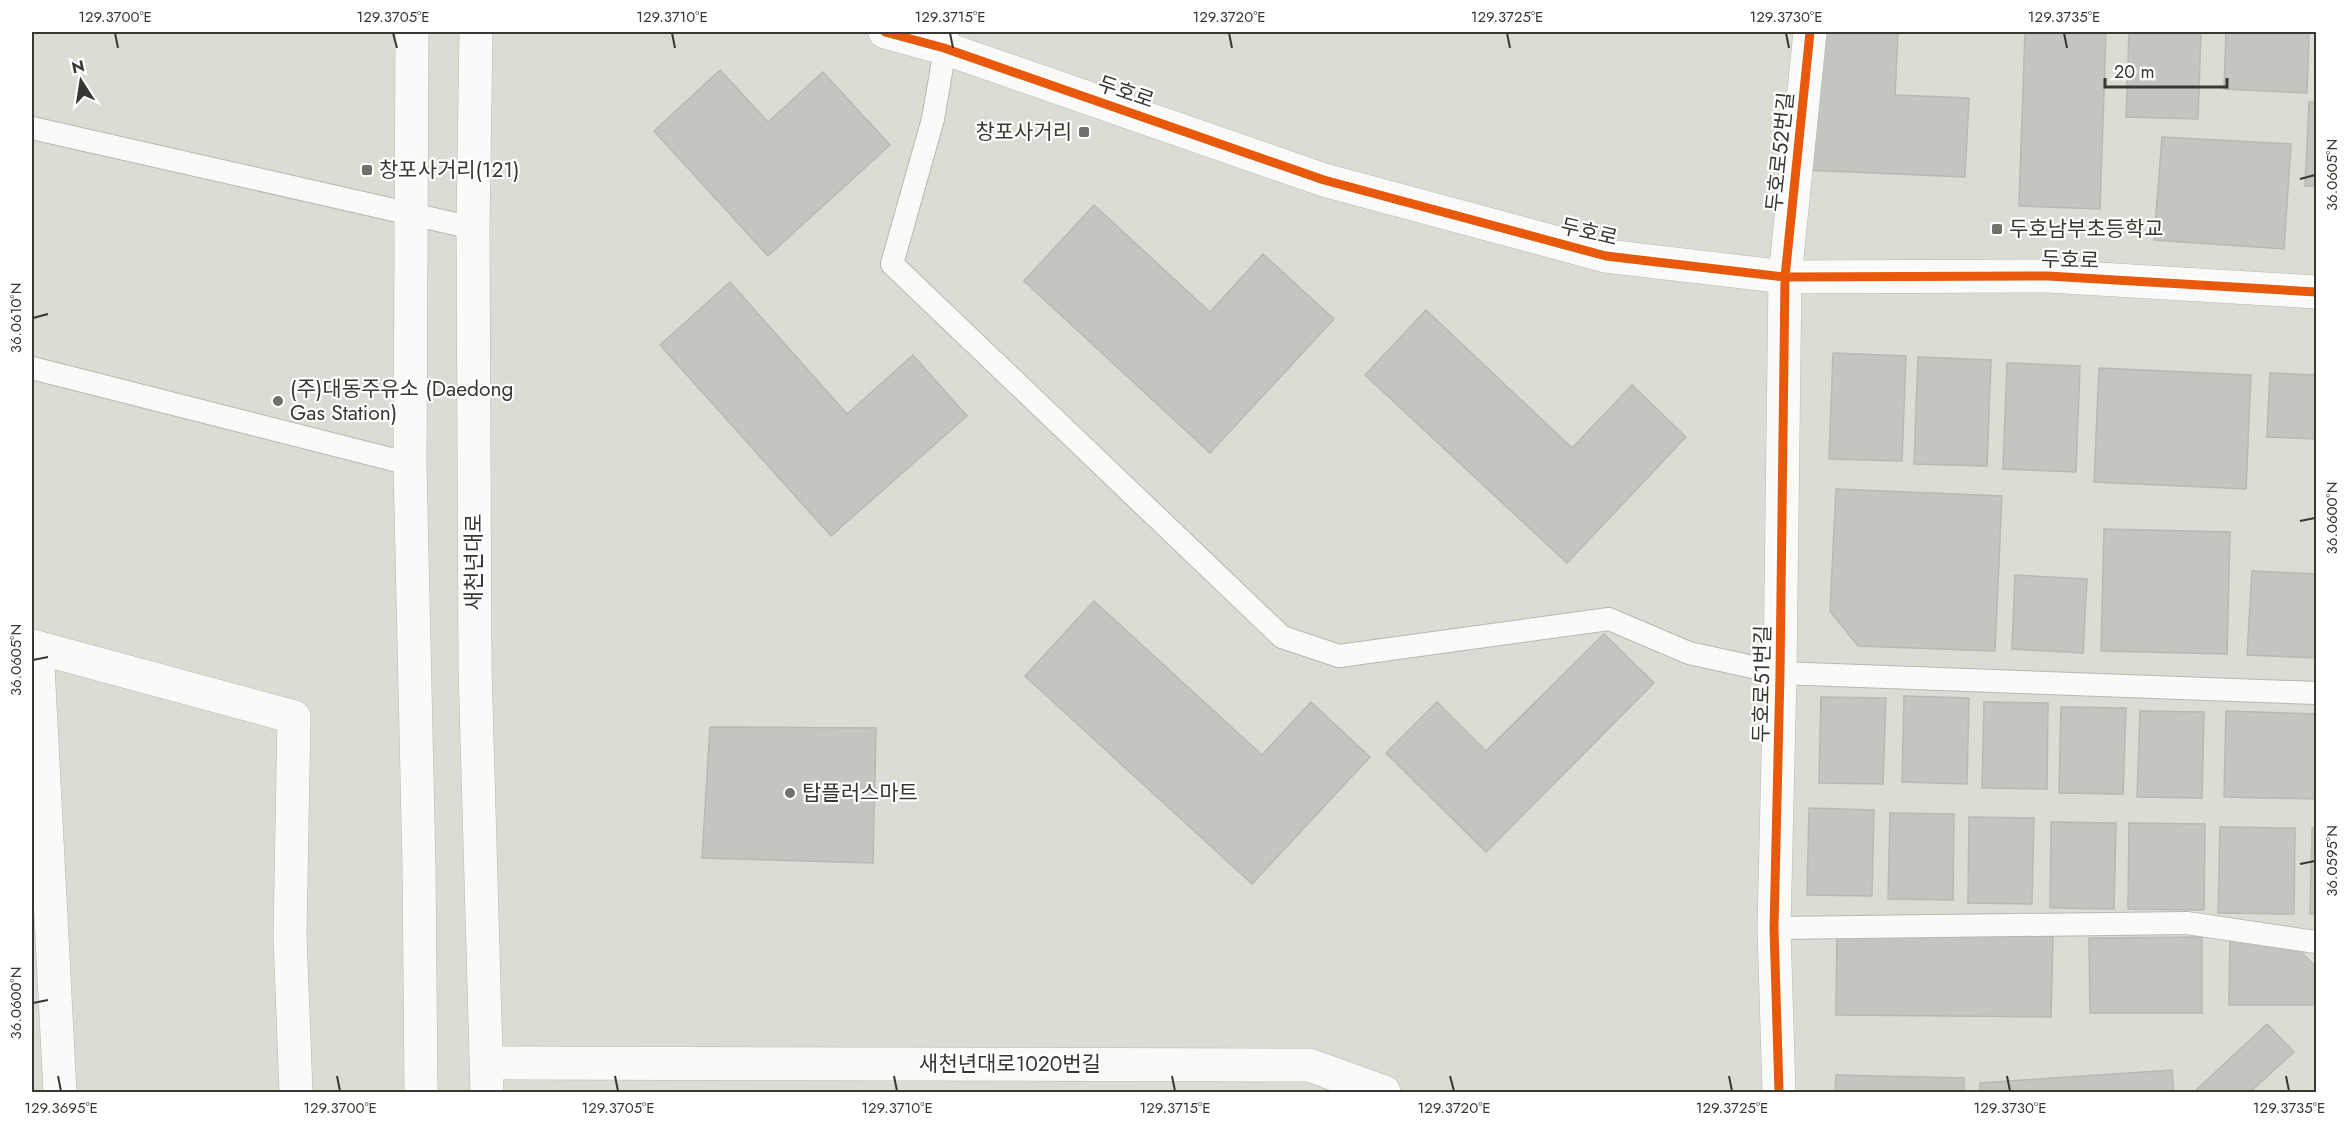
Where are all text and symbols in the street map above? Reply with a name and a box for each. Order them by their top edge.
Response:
text: 129.3700°E [78,6,152,28]
text: 129.3705°E [356,6,430,28]
text: 129.3710°E [636,6,708,28]
text: 129.3715°E [915,6,985,28]
text: 129.3720°E [1192,6,1266,28]
text: 129.3725°E [1471,6,1543,28]
text: 129.3730°E [1750,6,1822,28]
text: 129.3735°E [2028,6,2100,28]
north arrow [51,51,111,111]
scale bar [2105,51,2226,89]
text: N [69,54,87,79]
text: 20 m [2114,59,2154,85]
street label: 두호로 [1094,68,1158,116]
street label: 두호로52번길 [1759,91,1801,213]
place label: 창포사거리 [975,117,1072,147]
marker: 창포사거리 [1077,125,1091,139]
text: 36.0605°N [2321,139,2343,211]
place label: 창포사거리(121) [379,155,519,185]
marker: 창포사거리(121) [360,163,374,177]
street label: 두호로 [1557,211,1621,253]
place label: 두호남부초등학교 [2009,214,2164,244]
marker: 두호남부초등학교 [1990,222,2004,236]
street label: 두호로 [2041,244,2099,276]
text: 36.0610°N [5,283,27,353]
place label: (주)대동주유소 (Daedong Gas Station) [290,374,513,428]
marker: (주)대동주유소 (Daedong Gas Station) [271,394,285,408]
text: 36.0600°N [2321,482,2343,554]
street label: 새천년대로 [459,514,489,610]
text: 36.0605°N [5,624,27,696]
street label: 두호로51번길 [1746,625,1778,743]
place label: 탑플러스마트 [802,778,918,808]
marker: 탑플러스마트 [783,786,797,800]
text: 36.0595°N [2321,825,2343,897]
text: 36.0600°N [5,967,27,1039]
street label: 새천년대로1020번길 [919,1049,1101,1079]
text: 129.3695°E [24,1097,98,1119]
text: 129.3700°E [303,1097,377,1119]
text: 129.3705°E [581,1097,655,1119]
text: 129.3710°E [861,1097,933,1119]
text: 129.3715°E [1140,1097,1210,1119]
text: 129.3720°E [1417,1097,1491,1119]
text: 129.3725°E [1696,1097,1768,1119]
text: 129.3730°E [1974,1097,2046,1119]
text: 129.3735°E [2253,1097,2325,1119]

